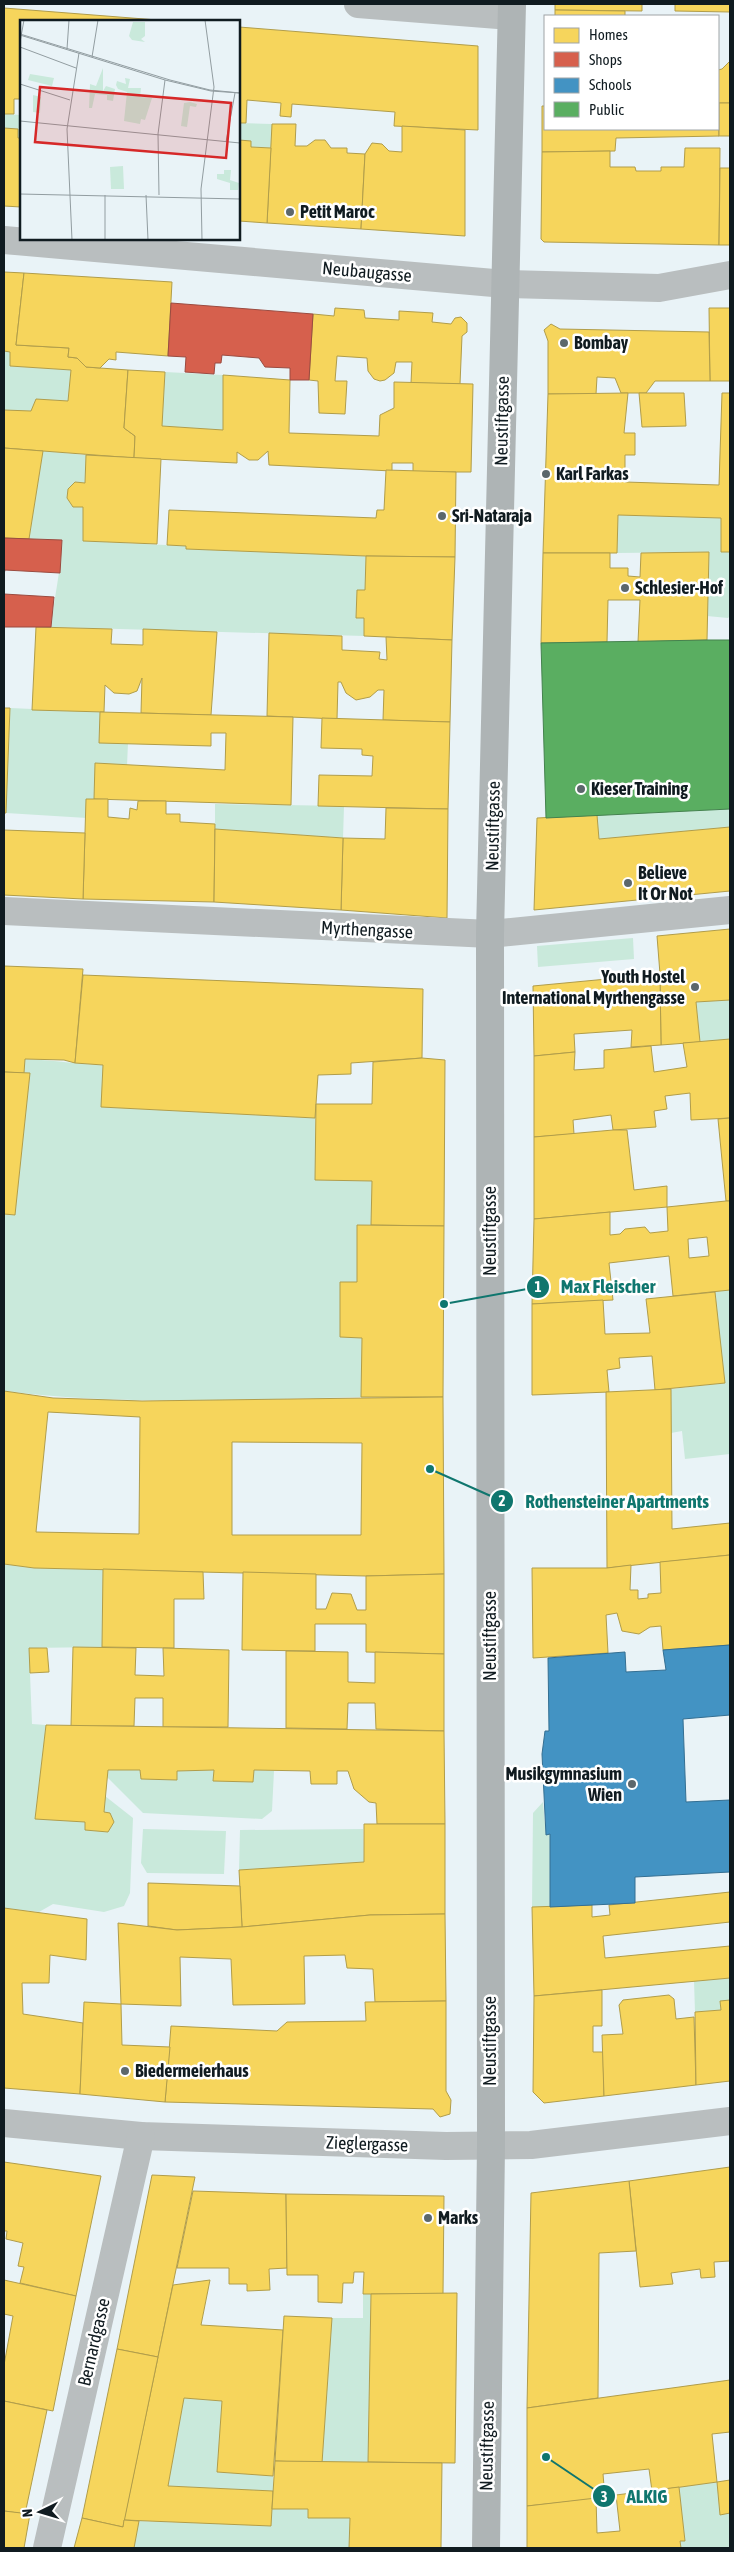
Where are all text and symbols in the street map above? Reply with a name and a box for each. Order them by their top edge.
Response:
legend [544,15,719,130]
inset map [20,20,240,240]
text: Homes [589,26,628,43]
text: Shops [589,51,622,68]
text: Schools [589,76,632,93]
text: Public [589,101,624,118]
place label: Petit Maroc [300,201,375,222]
marker: Petit Maroc [284,206,296,218]
street label: Neubaugasse [321,257,413,286]
place label: Bombay [574,332,629,353]
marker: Bombay [558,337,570,349]
street label: Neustiftgasse [490,376,513,466]
place label: Karl Farkas [556,463,629,484]
marker: Karl Farkas [540,468,552,480]
place label: Sri-Nataraja [452,505,532,526]
marker: Sri-Nataraja [436,510,448,522]
place label: Schlesier-Hof [635,577,724,598]
marker: Schlesier-Hof [619,582,631,594]
place label: Kieser Training [591,778,688,799]
street label: Neustiftgasse [481,781,504,871]
marker: Kieser Training [575,783,587,795]
place label: Believe It Or Not [638,862,694,904]
marker: Believe It Or Not [622,877,634,889]
street label: Myrthengasse [321,917,414,942]
place label: Youth Hostel International Myrthengasse [502,966,685,1008]
marker: Youth Hostel International Myrthengasse [689,981,701,993]
street label: Neustiftgasse [479,1186,500,1276]
callout: Max Fleischer [526,1270,665,1304]
text: Max Fleischer [561,1275,656,1297]
text: 1 [534,1278,542,1295]
callout: Rothensteiner Apartments [490,1484,719,1518]
text: Rothensteiner Apartments [525,1490,709,1512]
text: 2 [498,1492,506,1509]
street label: Neustiftgasse [479,1591,500,1681]
place label: Musikgymnasium Wien [505,1763,622,1805]
marker: Musikgymnasium Wien [626,1778,638,1790]
street label: Neustiftgasse [479,1996,500,2086]
place label: Biedermeierhaus [135,2060,249,2081]
marker: Biedermeierhaus [119,2065,131,2077]
street label: Zieglergasse [326,2132,409,2155]
place label: Marks [438,2207,479,2228]
marker: Marks [422,2212,434,2224]
street label: Bernardgasse [73,2296,114,2388]
street label: Neustiftgasse [475,2401,498,2491]
callout: ALKIG [591,2479,677,2513]
text: ALKIG [626,2485,667,2507]
north arrow [15,2487,65,2537]
text: 3 [600,2488,608,2505]
text: N [19,2508,35,2518]

